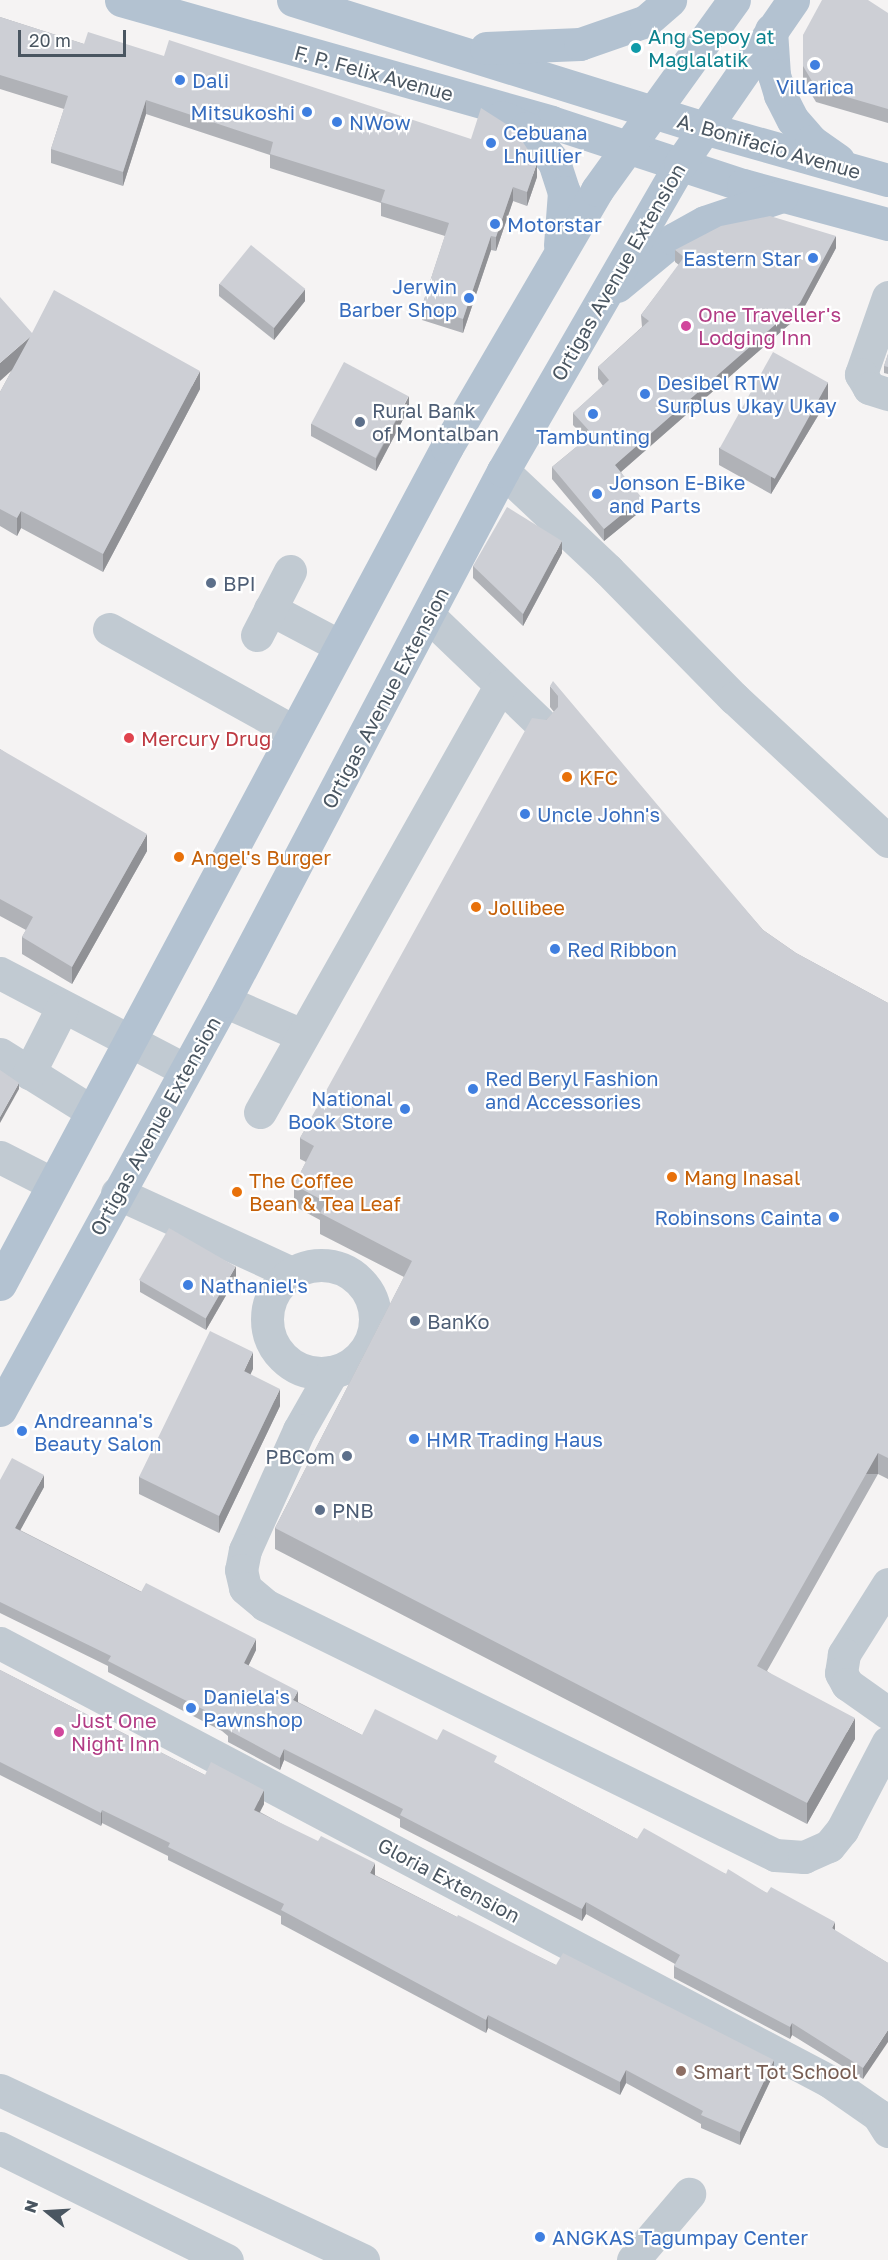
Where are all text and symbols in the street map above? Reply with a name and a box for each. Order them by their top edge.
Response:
scale bar [21,18,129,56]
place label: Ang Sepoy at Maglalatik [648,24,775,71]
text: 20 m [29,29,71,51]
street label: F. P. Felix Avenue [292,40,456,106]
marker: Ang Sepoy at Maglalatik [629,41,643,55]
marker: Villarica [808,58,822,72]
place label: Dali [192,68,229,92]
marker: Dali [173,73,187,87]
place label: Villarica [776,74,854,98]
place label: Mitsukoshi [191,100,295,124]
marker: Mitsukoshi [300,105,314,119]
street label: A. Bonifacio Avenue [675,108,863,184]
place label: NWow [349,110,411,134]
marker: NWow [330,115,344,129]
place label: Cebuana Lhuillier [503,120,587,167]
marker: Cebuana Lhuillier [484,136,498,150]
street label: Ortigas Avenue Extension [546,159,690,385]
place label: Motorstar [507,212,602,236]
marker: Motorstar [488,217,502,231]
place label: Eastern Star [683,246,801,270]
marker: Eastern Star [806,251,820,265]
place label: Jerwin Barber Shop [338,274,457,321]
marker: Jerwin Barber Shop [462,291,476,305]
place label: One Traveller's Lodging Inn [698,302,841,349]
marker: One Traveller's Lodging Inn [679,319,693,333]
place label: Desibel RTW Surplus Ukay Ukay [657,371,837,418]
marker: Desibel RTW Surplus Ukay Ukay [638,387,652,401]
place label: Rural Bank of Montalban [372,398,499,445]
marker: Tambunting [586,407,600,421]
marker: Rural Bank of Montalban [353,415,367,429]
place label: Tambunting [536,424,650,448]
place label: Jonson E-Bike and Parts [609,470,745,517]
marker: Jonson E-Bike and Parts [590,487,604,501]
place label: BPI [223,571,256,595]
marker: BPI [204,576,218,590]
street label: Ortigas Avenue Extension [316,583,454,813]
place label: Mercury Drug [141,726,271,750]
marker: Mercury Drug [122,731,136,745]
place label: KFC [579,765,618,789]
marker: KFC [560,770,574,784]
place label: Uncle John's [537,802,660,826]
marker: Uncle John's [518,807,532,821]
place label: Angel's Burger [191,845,331,869]
marker: Angel's Burger [172,850,186,864]
place label: Jollibee [488,895,565,919]
marker: Jollibee [469,900,483,914]
place label: Red Ribbon [567,937,677,961]
marker: Red Ribbon [548,942,562,956]
street label: Ortigas Avenue Extension [85,1012,225,1240]
place label: Red Beryl Fashion and Accessories [485,1066,659,1113]
marker: Red Beryl Fashion and Accessories [466,1082,480,1096]
place label: National Book Store [288,1086,393,1133]
marker: National Book Store [398,1102,412,1116]
place label: Mang Inasal [684,1165,800,1189]
place label: The Coffee Bean & Tea Leaf [249,1168,401,1215]
marker: Mang Inasal [665,1170,679,1184]
marker: The Coffee Bean & Tea Leaf [230,1185,244,1199]
place label: Robinsons Cainta [654,1205,822,1229]
marker: Robinsons Cainta [827,1210,841,1224]
place label: Nathaniel's [200,1273,308,1297]
marker: Nathaniel's [181,1278,195,1292]
place label: BanKo [427,1309,489,1333]
marker: BanKo [408,1314,422,1328]
place label: Andreanna's Beauty Salon [34,1408,162,1455]
marker: Andreanna's Beauty Salon [15,1424,29,1438]
place label: HMR Trading Haus [426,1427,603,1451]
marker: HMR Trading Haus [407,1432,421,1446]
place label: PBCom [265,1444,335,1468]
marker: PBCom [340,1449,354,1463]
place label: PNB [332,1498,374,1522]
marker: PNB [313,1503,327,1517]
place label: Daniela's Pawnshop [203,1684,303,1731]
marker: Daniela's Pawnshop [184,1701,198,1715]
place label: Just One Night Inn [71,1708,160,1755]
marker: Just One Night Inn [52,1725,66,1739]
street label: Gloria Extension [374,1832,524,1928]
place label: Smart Tot School [693,2059,858,2083]
marker: Smart Tot School [674,2064,688,2078]
north arrow [18,2182,78,2242]
text: N [19,2198,42,2215]
place label: ANGKAS Tagumpay Center [552,2225,808,2249]
marker: ANGKAS Tagumpay Center [533,2230,547,2244]

